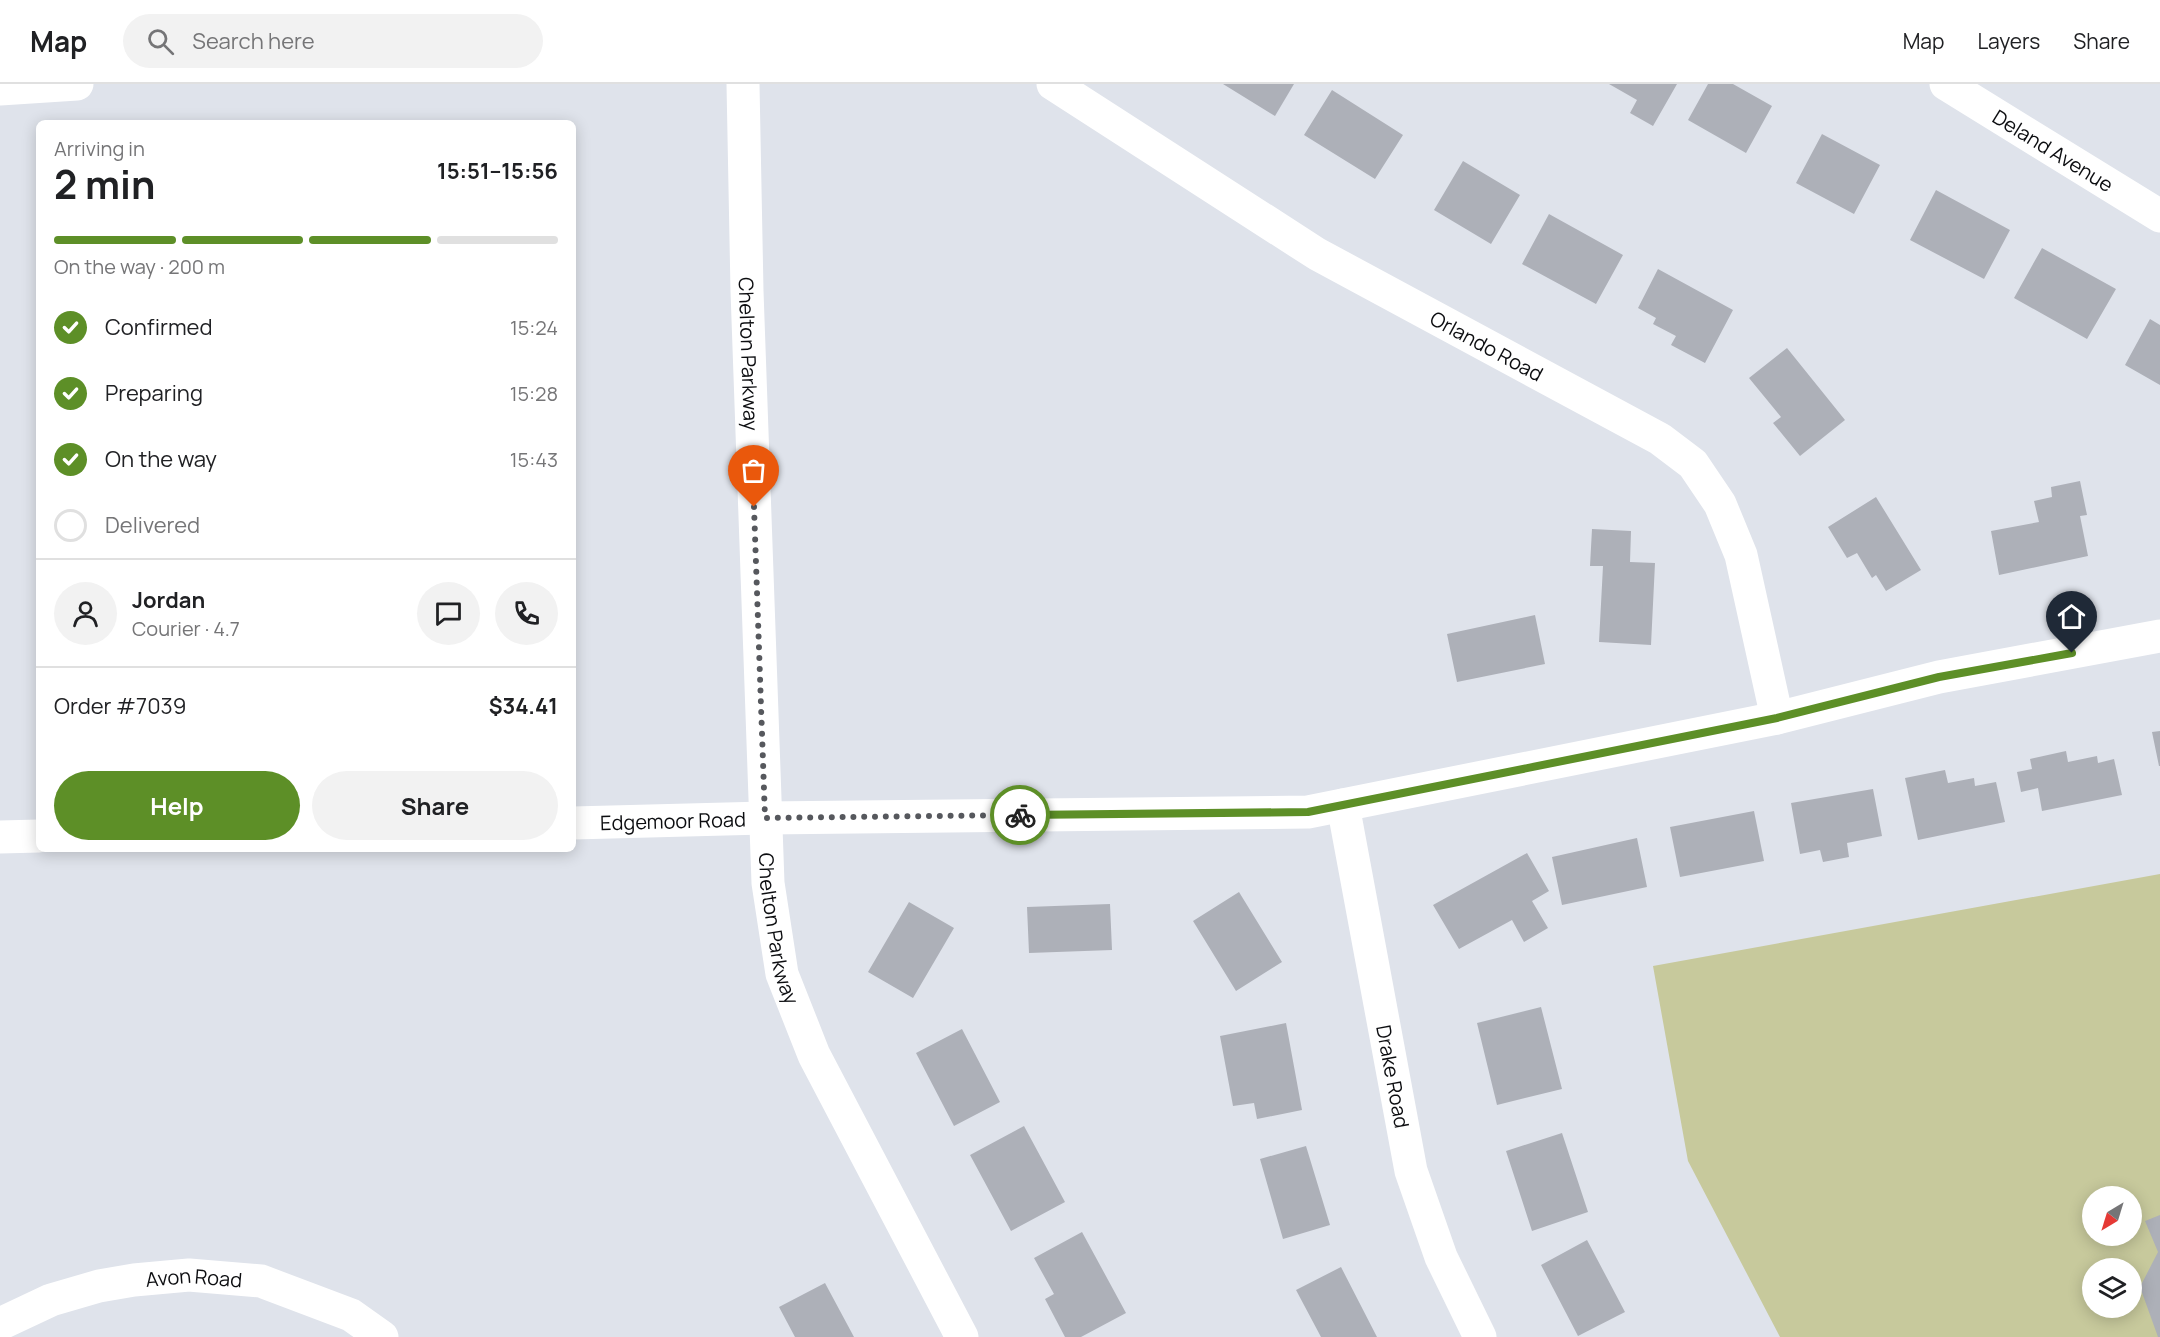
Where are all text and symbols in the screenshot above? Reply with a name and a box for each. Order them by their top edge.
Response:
search box [123,14,543,68]
text: Map [30,22,87,60]
icon: search [144,25,177,58]
text: Search here [192,26,315,56]
text: Map [1903,27,1944,55]
text: Layers [1977,27,2040,55]
text: Share [2073,27,2130,55]
street label: Deland Avenue [1988,103,2119,198]
text: Arriving in [54,135,145,162]
text: 15:51–15:56 [437,156,558,186]
text: 2 min [54,157,155,211]
text: On the way · 200 m [54,253,225,280]
street label: Chelton Parkway [733,277,765,432]
street label: Orlando Road [1426,304,1548,387]
icon: check [54,311,87,344]
text: Confirmed [105,312,213,342]
text: 15:24 [510,314,558,341]
icon: check [54,377,87,410]
text: Preparing [105,378,203,408]
text: 15:28 [510,380,558,407]
icon: check [54,443,87,476]
text: On the way [105,444,217,474]
pin [728,445,779,507]
text: 15:43 [510,446,558,473]
icon: bag [737,454,770,487]
text: Delivered [105,510,200,540]
button: person [54,582,117,645]
button: chat [417,582,480,645]
button: phone [495,582,558,645]
text: Jordan [132,585,205,615]
pin [2046,591,2097,653]
icon: home [2055,600,2088,633]
text: Courier · 4.7 [132,615,240,642]
text: Order #7039 [54,691,186,721]
text: $34.41 [489,691,558,721]
button: Help [54,771,300,840]
button: Share [312,771,558,840]
courier [990,785,1050,845]
icon: bike [1004,799,1037,832]
street label: Edgemoor Road [600,805,746,836]
street label: Chelton Parkway [753,852,806,1009]
street label: Drake Road [1371,1023,1416,1130]
north arrow [2082,1186,2142,1246]
map controls [2082,1186,2142,1318]
button: layers [2082,1258,2142,1318]
street label: Avon Road [144,1261,243,1293]

